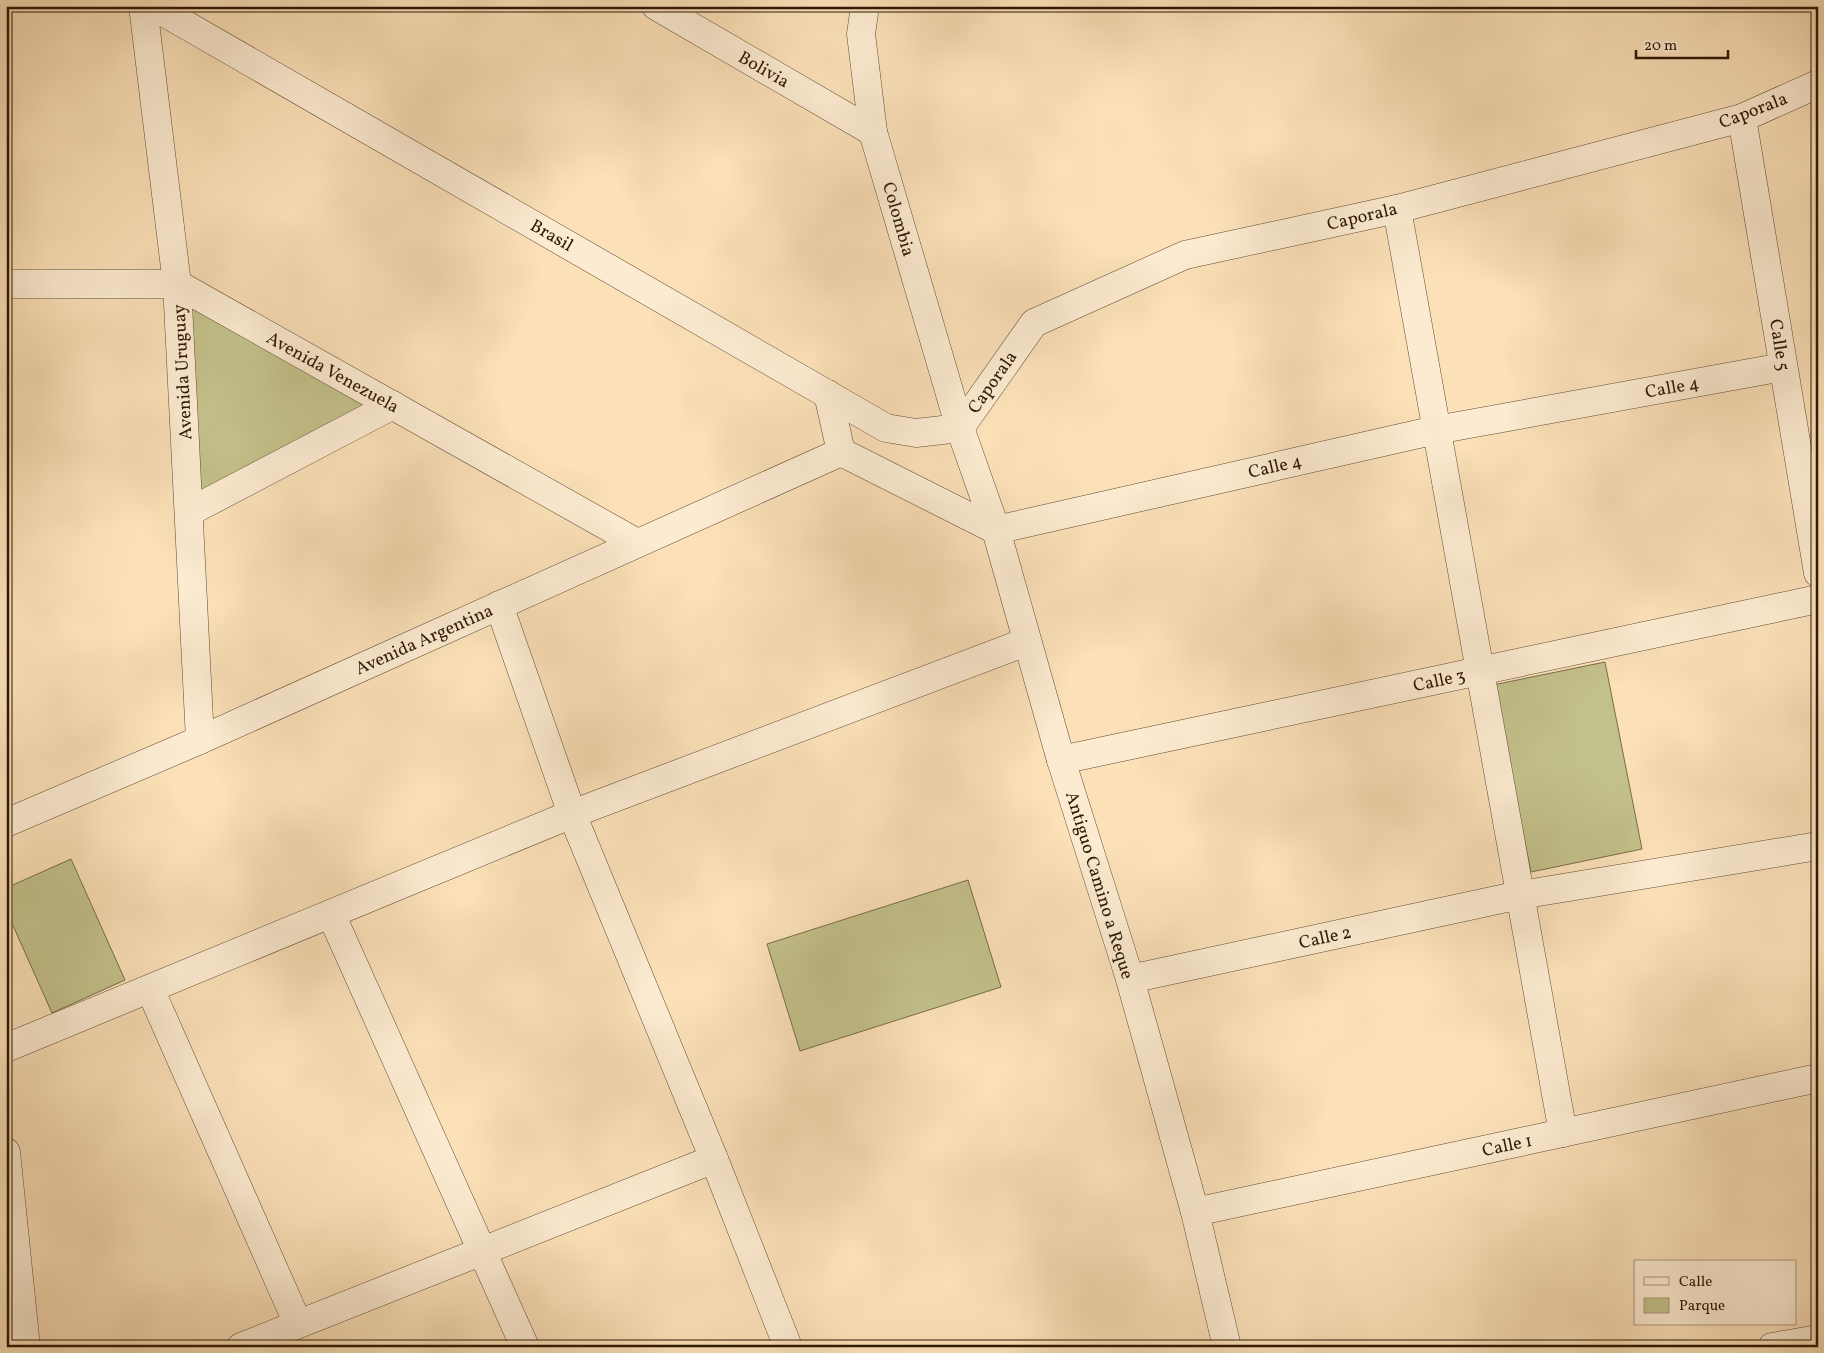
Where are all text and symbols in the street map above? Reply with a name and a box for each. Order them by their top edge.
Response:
scale bar [1636,28,1729,60]
text: 20 m [1644,36,1677,57]
street label: Bolivia [733,46,793,95]
street label: Caporala [1716,87,1791,136]
street label: Colombia [875,179,920,260]
street label: Caporala [1325,197,1400,238]
street label: Brasil [525,214,578,259]
street label: Avenida Uruguay [167,303,200,440]
street label: Calle 5 [1762,317,1795,373]
street label: Avenida Venezuela [261,326,403,420]
street label: Caporala [962,346,1024,419]
street label: Calle 4 [1643,371,1701,406]
street label: Calle 4 [1246,449,1305,486]
street label: Avenida Argentina [352,599,498,682]
street label: Calle 3 [1411,664,1468,699]
street label: Antiguo Camino a Reque [1058,788,1139,982]
street label: Calle 2 [1297,921,1354,956]
street label: Calle 1 [1480,1129,1535,1164]
legend [1634,1260,1796,1326]
text: Calle [1679,1272,1712,1293]
text: Parque [1679,1296,1725,1317]

